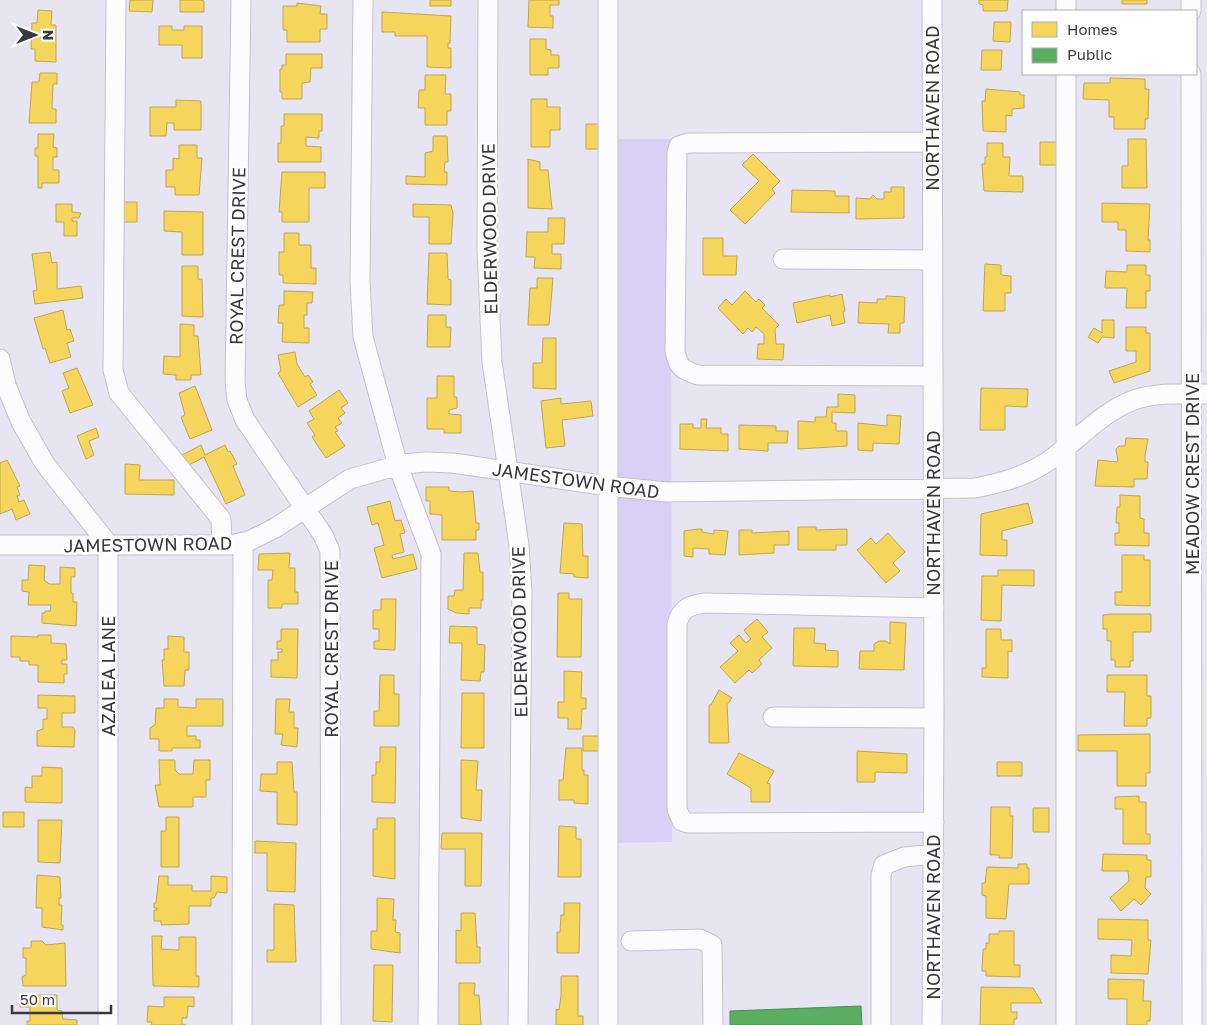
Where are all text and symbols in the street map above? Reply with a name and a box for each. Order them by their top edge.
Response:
north arrow [10,10,60,60]
legend [1022,10,1197,75]
text: Homes [1067,20,1117,38]
street label: NORTHAVEN ROAD [921,25,943,191]
text: N [40,30,57,40]
text: Public [1067,45,1112,63]
street label: ELDERWOOD DRIVE [477,143,501,315]
street label: ROYAL CREST DRIVE [224,167,250,345]
street label: MEADOW CREST DRIVE [1181,373,1203,575]
street label: NORTHAVEN ROAD [922,430,944,596]
street label: JAMESTOWN ROAD [491,457,661,503]
street label: JAMESTOWN ROAD [64,532,232,556]
street label: ELDERWOOD DRIVE [507,546,531,718]
street label: ROYAL CREST DRIVE [320,560,342,738]
street label: AZALEA LANE [97,616,119,736]
street label: NORTHAVEN ROAD [922,834,944,1000]
scale bar [12,982,111,1014]
text: 50 m [20,990,55,1008]

